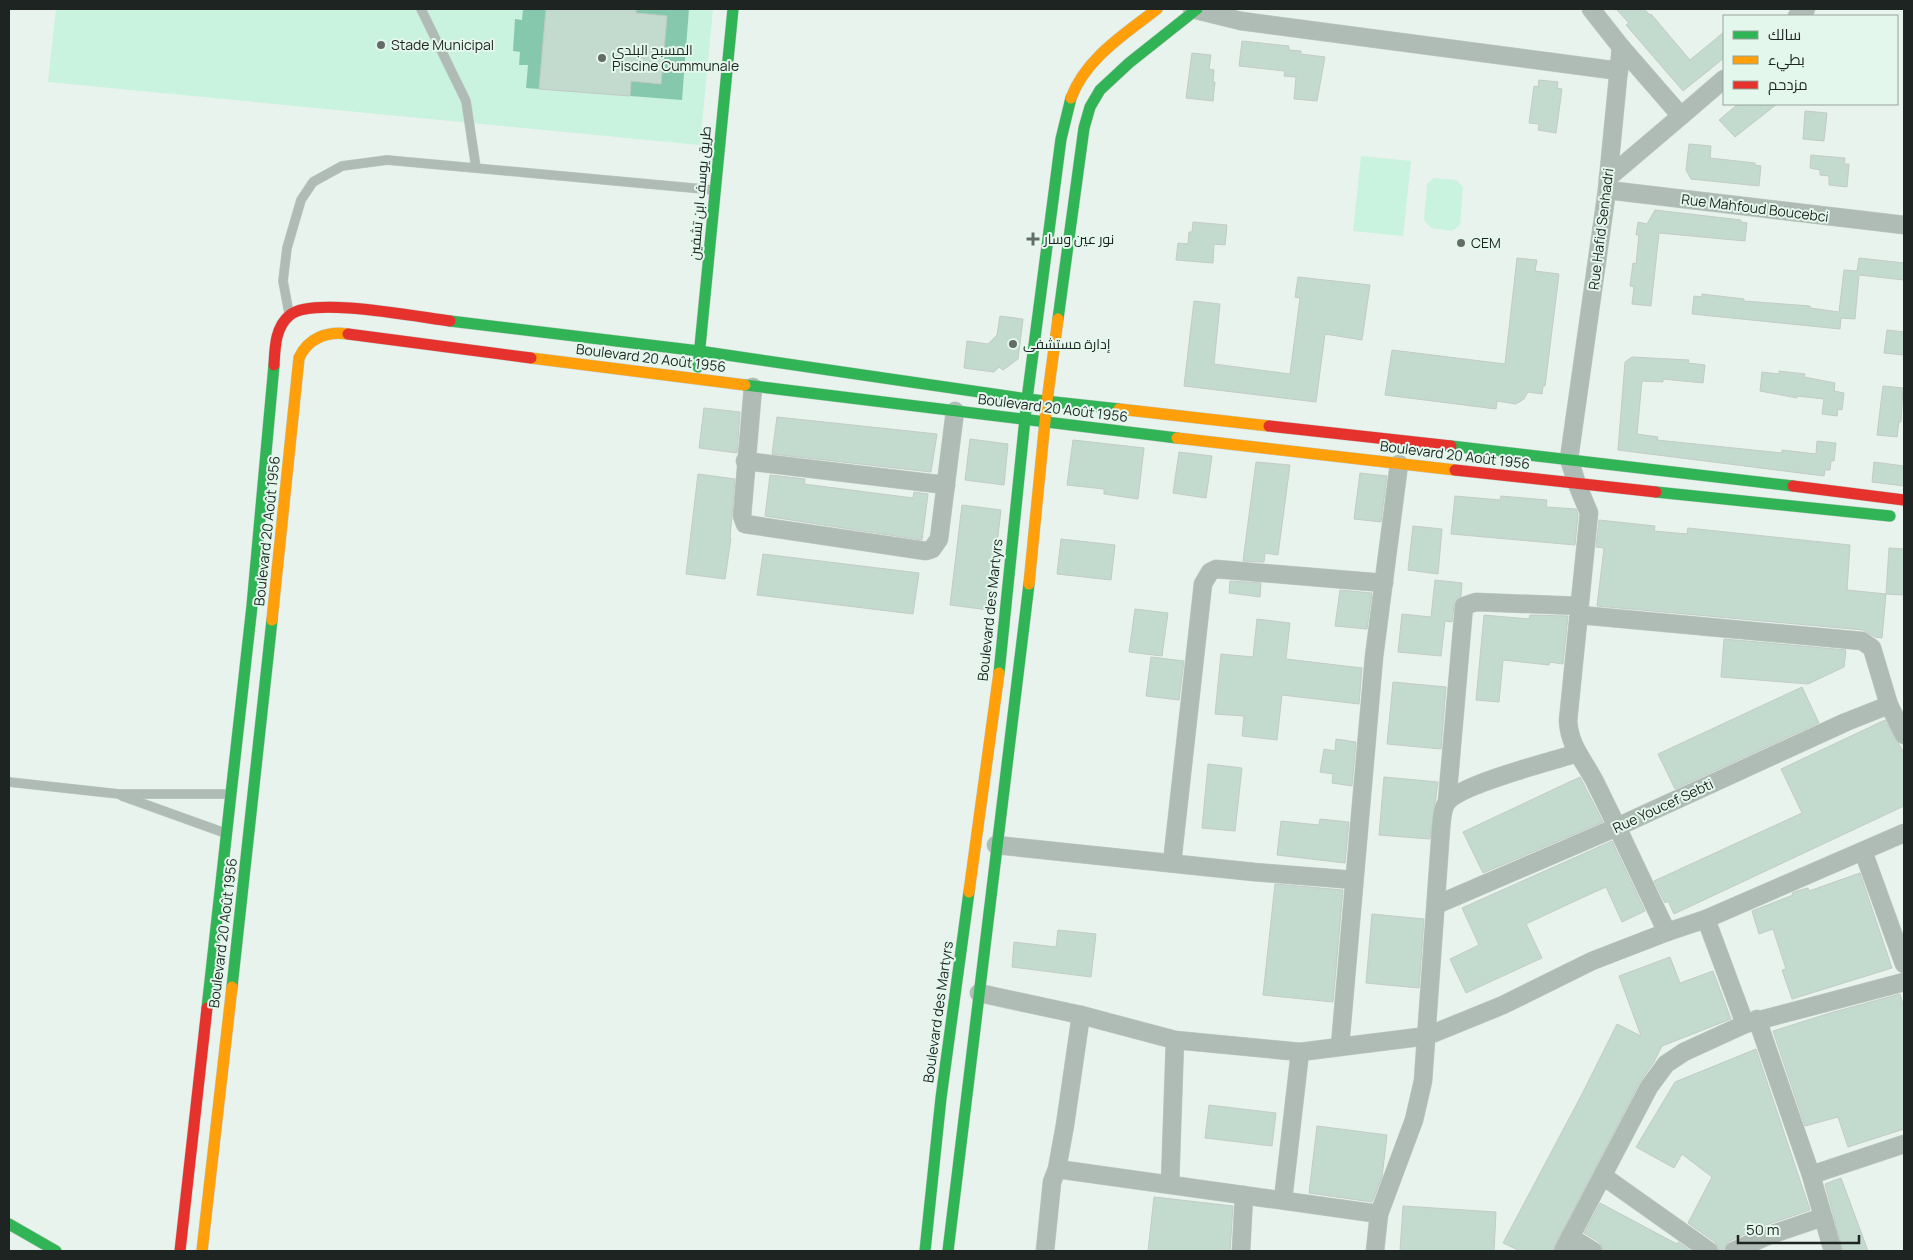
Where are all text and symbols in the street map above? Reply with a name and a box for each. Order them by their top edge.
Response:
legend [1723,15,1898,105]
text: سالك [1768,24,1801,45]
place label: Stade Municipal [391,35,494,54]
marker: Stade Municipal [375,39,387,51]
place label: المسبح البلدي Piscine Cummunale [612,40,739,75]
text: بطيء [1768,49,1805,72]
marker: المسبح البلدي Piscine Cummunale [596,52,608,64]
text: مزدحم [1768,74,1808,95]
street label: طريق يوسف ابن تشفين [684,125,715,261]
street label: Rue Hafid Senhadri [1584,167,1617,291]
street label: Rue Mahfoud Boucebci [1680,189,1830,226]
place label: نور عين وسار [1043,229,1114,248]
marker: نور عين وسار [1026,232,1040,246]
place label: CEM [1471,233,1501,252]
marker: CEM [1455,237,1467,249]
place label: إدارة مستشفى [1023,334,1111,353]
marker: إدارة مستشفى [1007,338,1019,350]
street label: Boulevard 20 Août 1956 [575,339,727,376]
street label: Boulevard 20 Août 1956 [977,389,1129,426]
street label: Boulevard 20 Août 1956 [1379,436,1531,473]
street label: Boulevard 20 Août 1956 [249,455,284,607]
street label: Boulevard des Martyrs [973,538,1006,682]
street label: Rue Youcef Sebti [1609,774,1716,837]
street label: Boulevard 20 Août 1956 [204,857,241,1009]
street label: Boulevard des Martyrs [918,940,957,1084]
scale bar [1738,1212,1859,1244]
text: 50 m [1746,1219,1780,1240]

